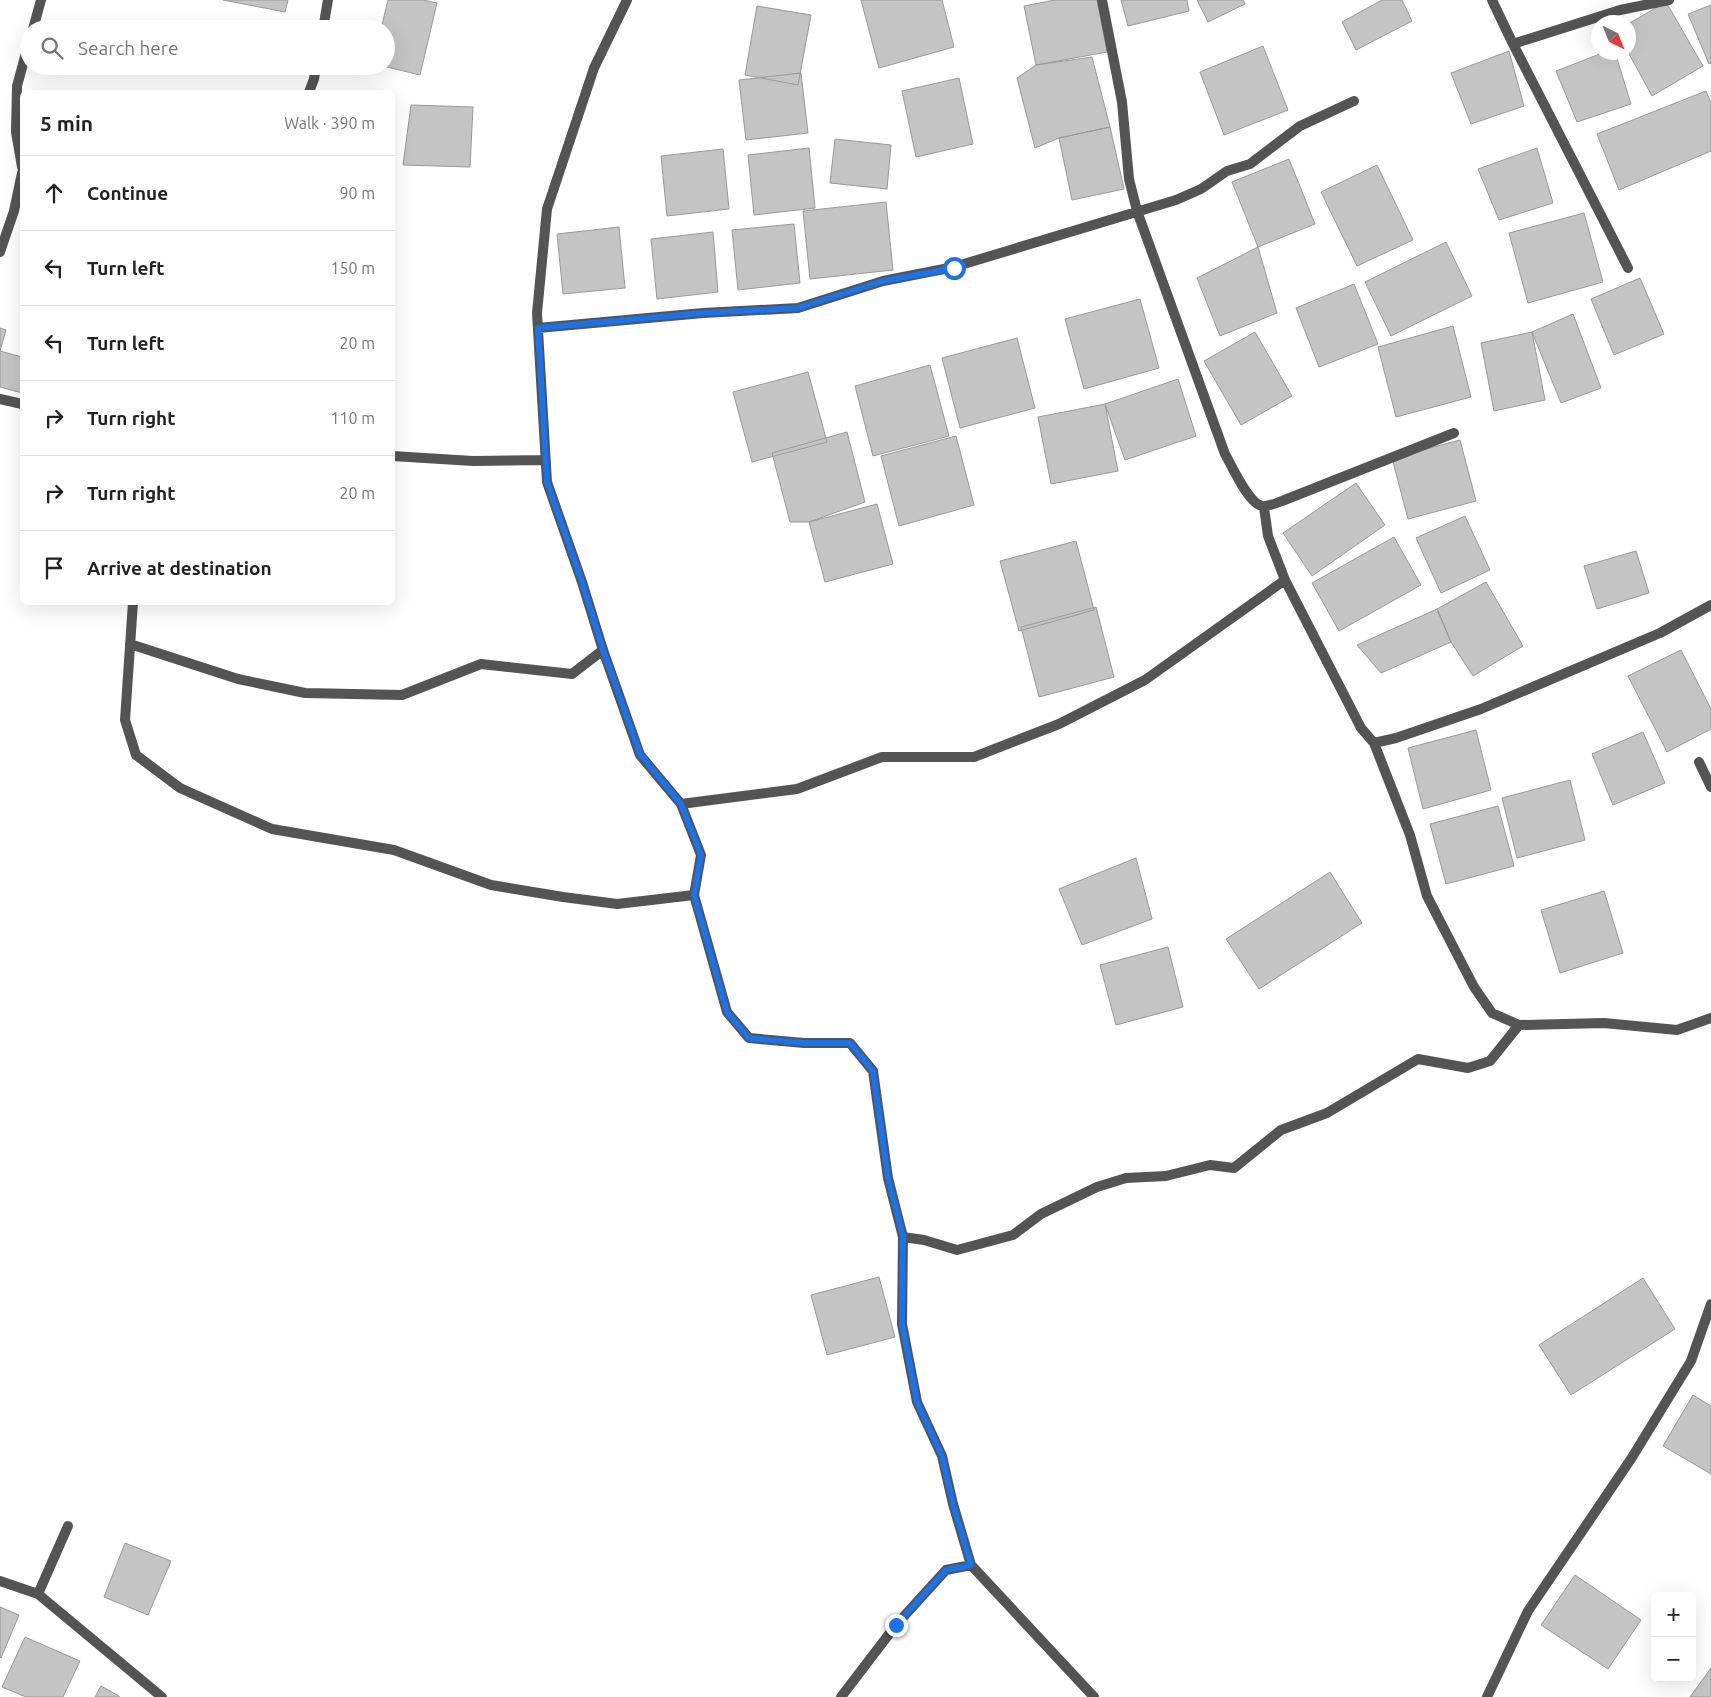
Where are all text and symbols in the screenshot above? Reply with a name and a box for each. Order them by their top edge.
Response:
north arrow [1591,15,1636,60]
search box [20,20,395,75]
icon: search [38,34,66,62]
text: Search here [78,37,178,59]
text: 5 min [40,111,93,135]
text: Walk · 390 m [284,114,375,132]
icon: ahead [40,179,68,207]
text: Continue [87,182,168,204]
text: 90 m [339,184,375,202]
icon: left [40,254,68,282]
text: Turn left [87,257,165,279]
route start [943,257,966,280]
text: 150 m [330,259,375,277]
icon: left [40,329,68,357]
text: Turn left [87,332,165,354]
text: 20 m [339,334,375,352]
icon: right [40,404,68,432]
text: Turn right [87,407,175,429]
text: 110 m [330,409,375,427]
icon: right [40,479,68,507]
text: Turn right [87,482,175,504]
text: 20 m [339,484,375,502]
icon: arrive [40,554,68,582]
text: Arrive at destination [87,557,272,579]
map controls [1651,1592,1696,1682]
button: + [1651,1592,1696,1637]
route end [885,1614,908,1637]
button: − [1651,1637,1696,1682]

